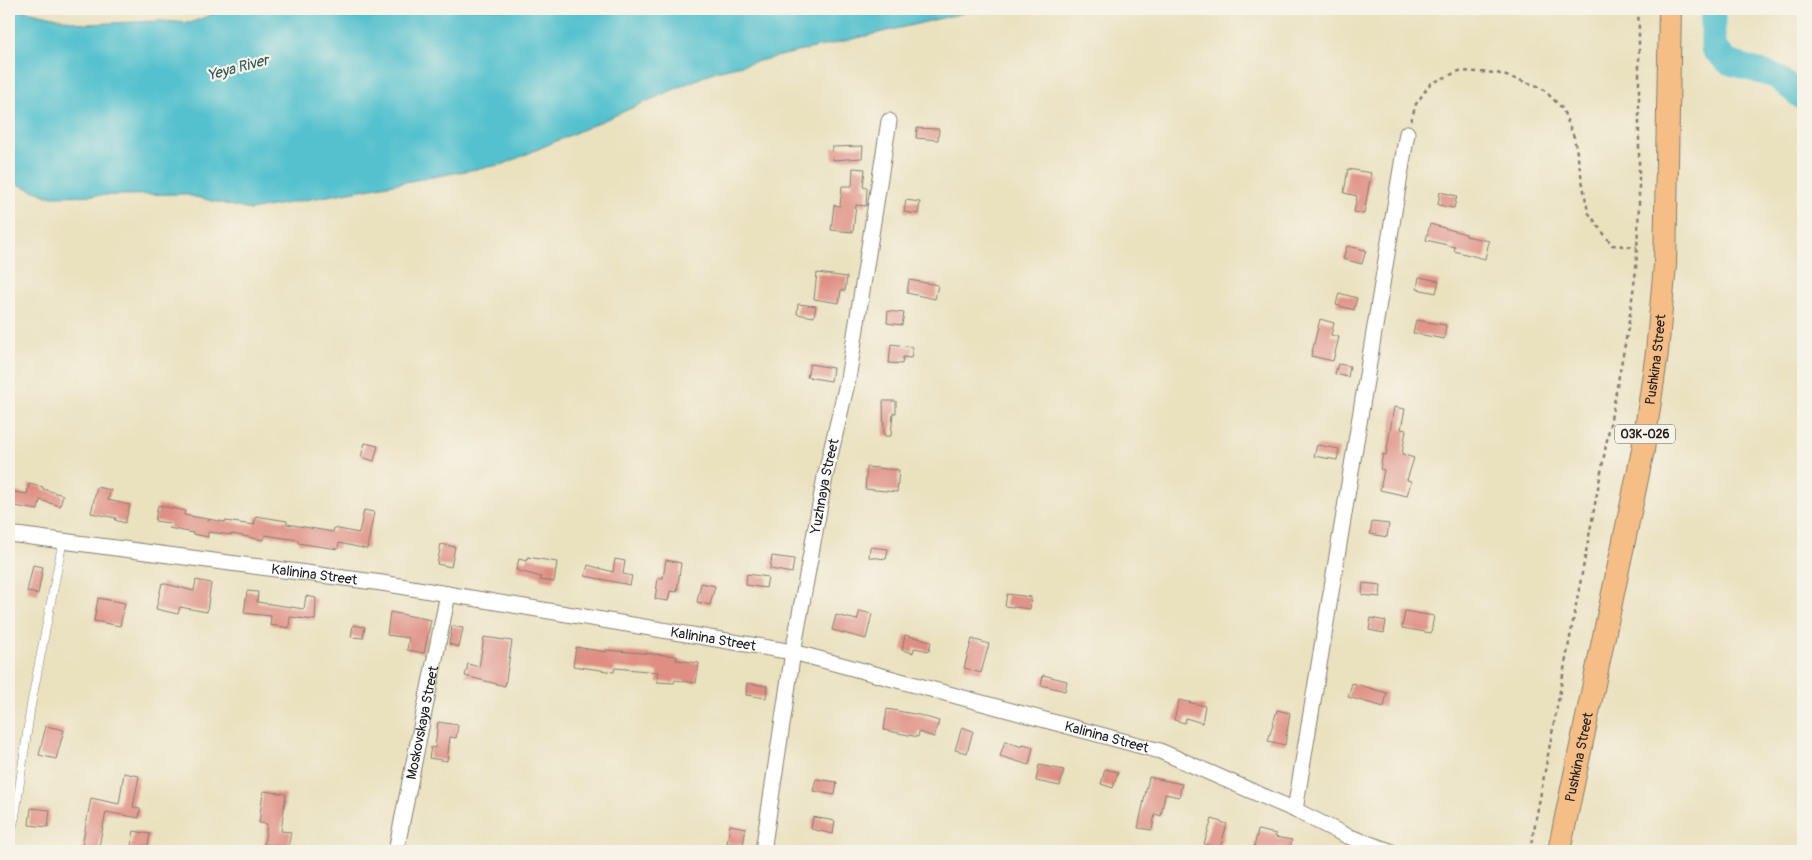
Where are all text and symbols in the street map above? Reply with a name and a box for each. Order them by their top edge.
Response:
water label: Yeya River [205,50,272,85]
street label: Pushkina Street [1641,313,1669,406]
road number: 03К-026 [1615,424,1675,444]
street label: Yuzhnaya Street [806,437,842,536]
street label: Kalinina Street [270,560,359,588]
street label: Kalinina Street [669,623,758,654]
street label: Moskovskaya Street [402,664,442,781]
street label: Pushkina Street [1561,710,1596,803]
street label: Kalinina Street [1063,717,1151,756]

